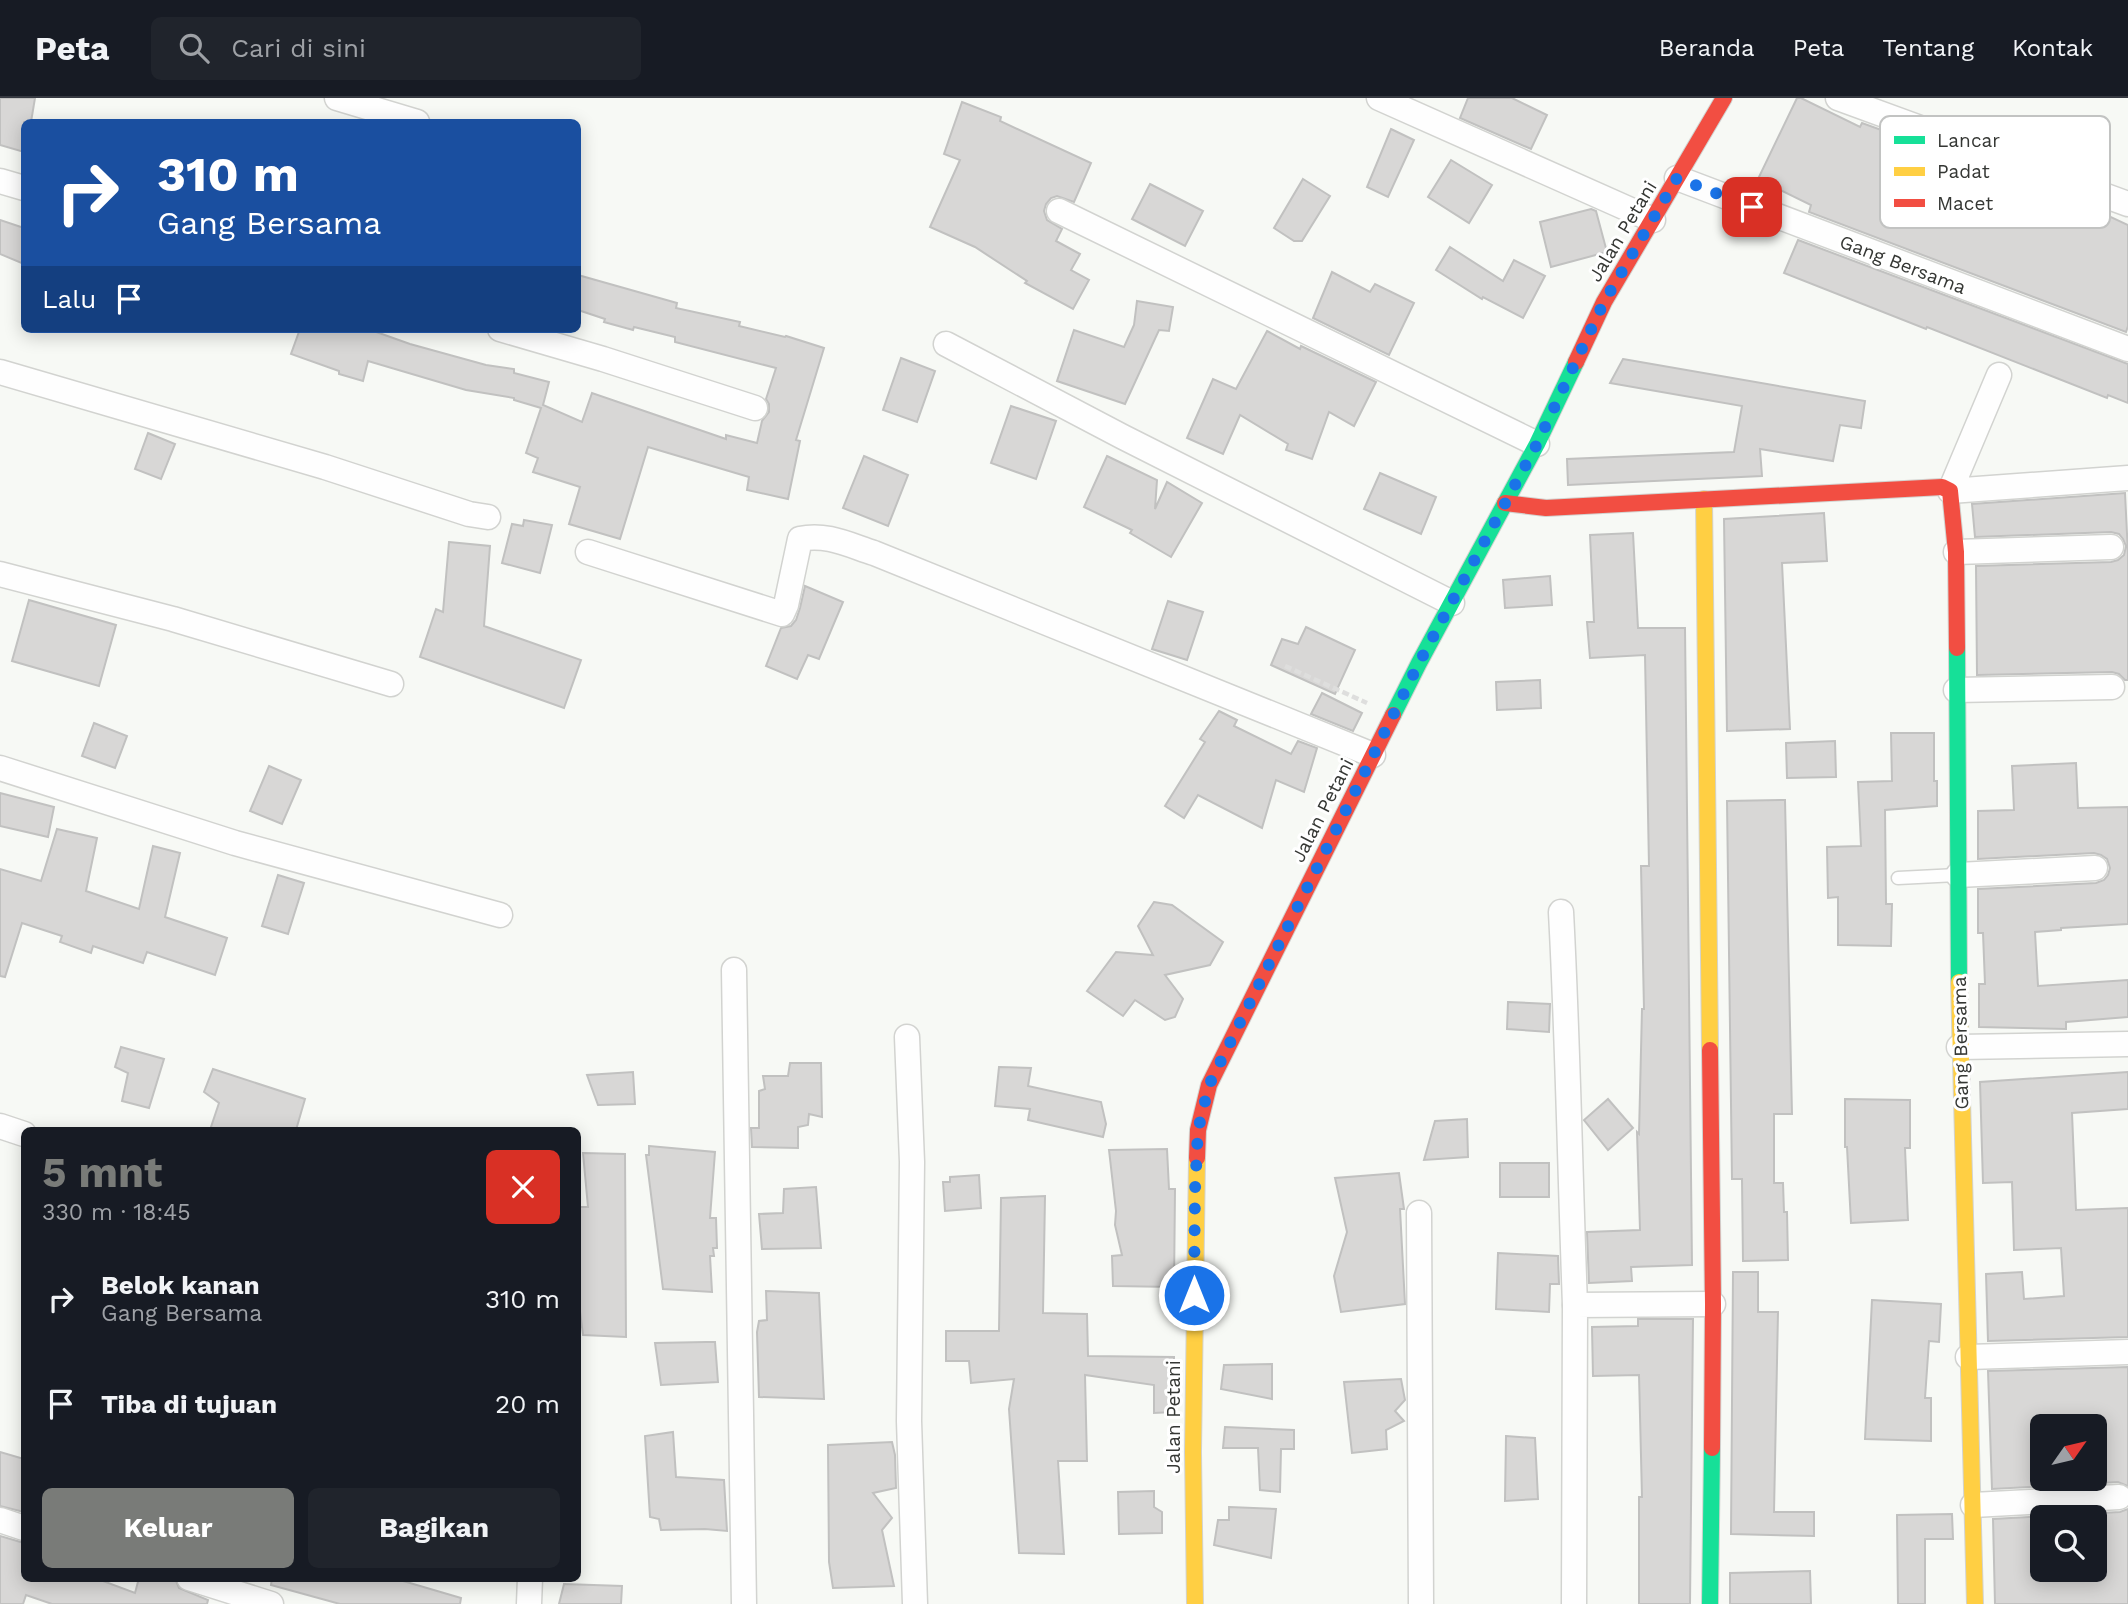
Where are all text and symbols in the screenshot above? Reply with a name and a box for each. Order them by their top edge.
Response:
search box [151,17,641,80]
text: Peta [35,29,109,68]
icon: search [175,29,213,67]
text: Cari di sini [231,33,366,63]
text: Beranda [1659,34,1755,62]
text: Peta [1793,34,1844,62]
text: Tentang [1882,34,1974,62]
text: Kontak [2012,34,2093,62]
legend [1880,116,2110,228]
text: Lancar [1937,129,2000,152]
text: 310 m [157,145,299,203]
icon: right [42,147,133,238]
text: Padat [1937,160,1990,183]
street label: Jalan Petani [1583,177,1662,286]
pin [1722,177,1782,237]
icon: arrive [1733,188,1771,226]
text: Macet [1937,192,1993,215]
text: Gang Bersama [157,204,381,242]
street label: Gang Bersama [1837,230,1969,299]
icon: arrive [110,280,148,318]
text: Lalu [42,284,96,314]
street label: Jalan Petani [1286,754,1358,866]
street label: Gang Bersama [1948,976,1973,1110]
text: 5 mnt [42,1148,162,1197]
button: close [486,1150,560,1224]
text: 330 m · 18:45 [42,1199,191,1226]
position arrow [1157,1258,1231,1332]
text: Belok kanan [101,1270,260,1300]
icon: right [42,1280,80,1318]
text: 310 m [485,1284,560,1314]
text: Gang Bersama [101,1300,262,1327]
street label: Jalan Petani [1162,1360,1185,1474]
icon: arrive [42,1385,80,1423]
text: Tiba di tujuan [101,1389,277,1419]
text: 20 m [495,1389,560,1419]
north arrow [2030,1414,2107,1491]
map controls [2030,1414,2107,1582]
button: Keluar [42,1488,294,1568]
button: Bagikan [308,1488,560,1568]
button: search [2030,1505,2107,1582]

